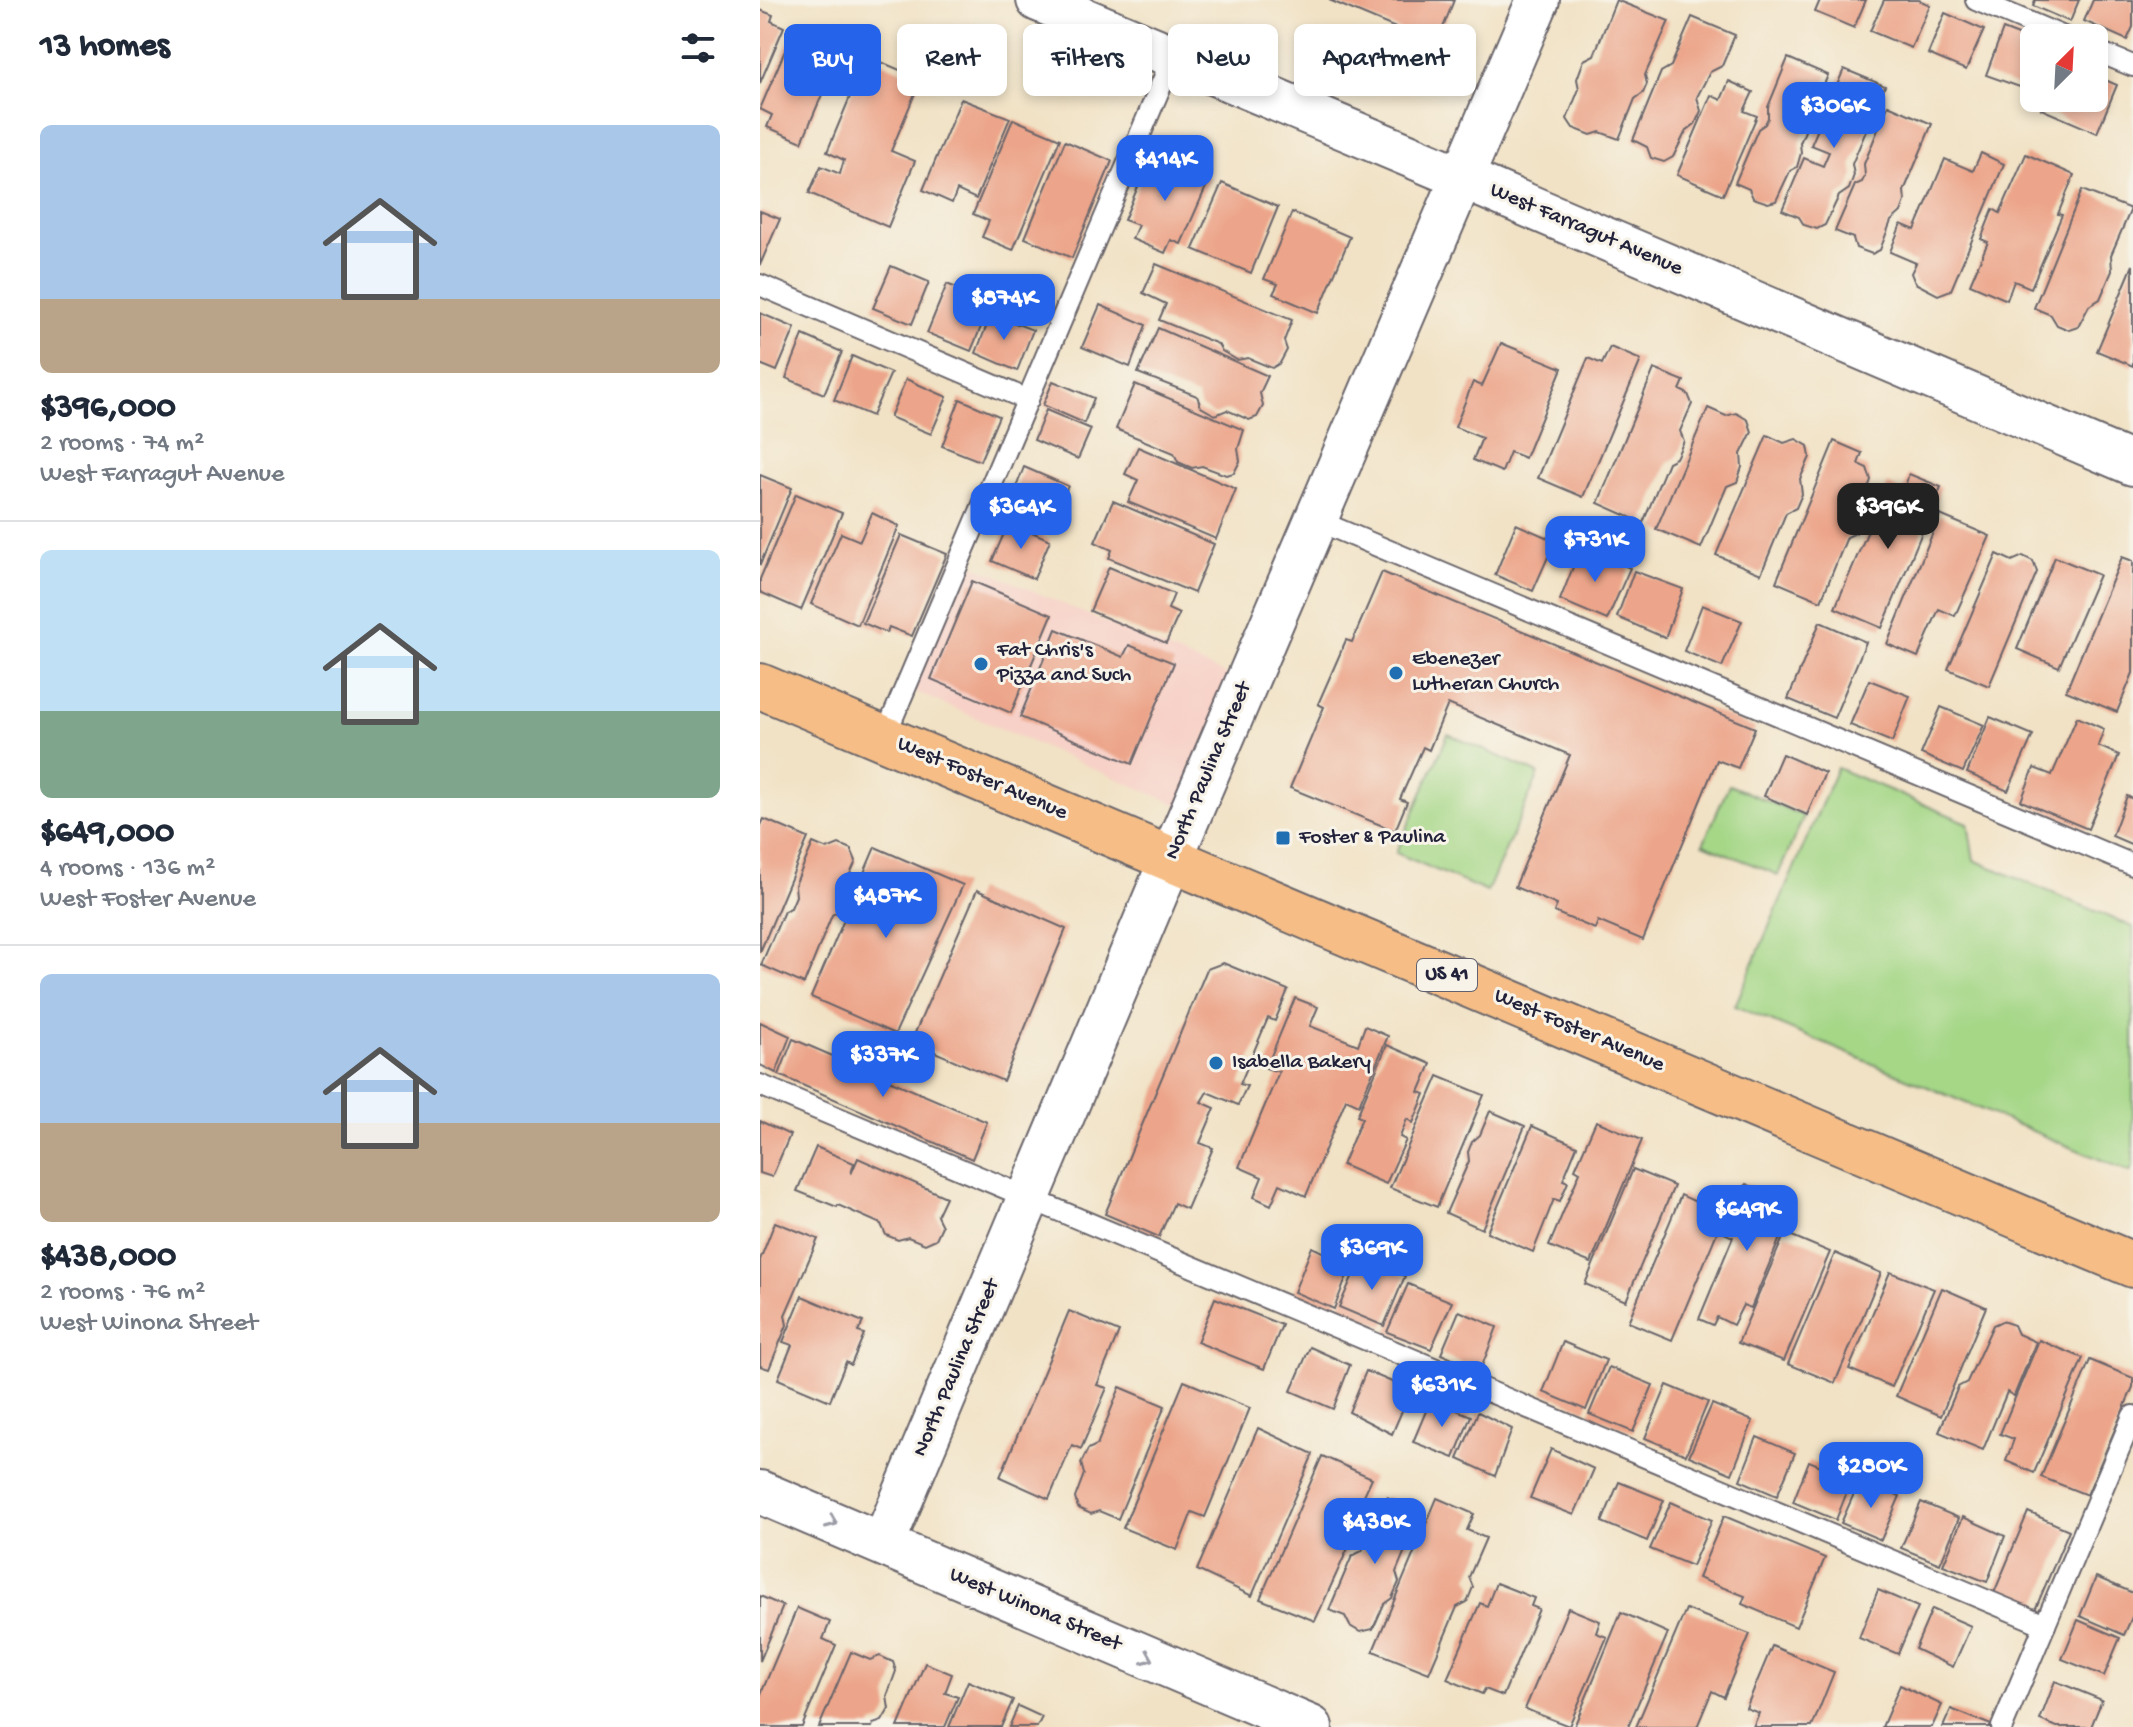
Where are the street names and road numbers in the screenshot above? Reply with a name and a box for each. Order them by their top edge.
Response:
street label: West Farragut Avenue [1486,178,1687,283]
street label: North Paulina Street [1160,676,1259,864]
street label: West Foster Avenue [893,731,1072,827]
road number: US 41 [1417,959,1477,991]
street label: West Foster Avenue [1490,983,1669,1079]
street label: North Paulina Street [908,1273,1007,1461]
street label: West Winona Street [945,1562,1127,1659]

